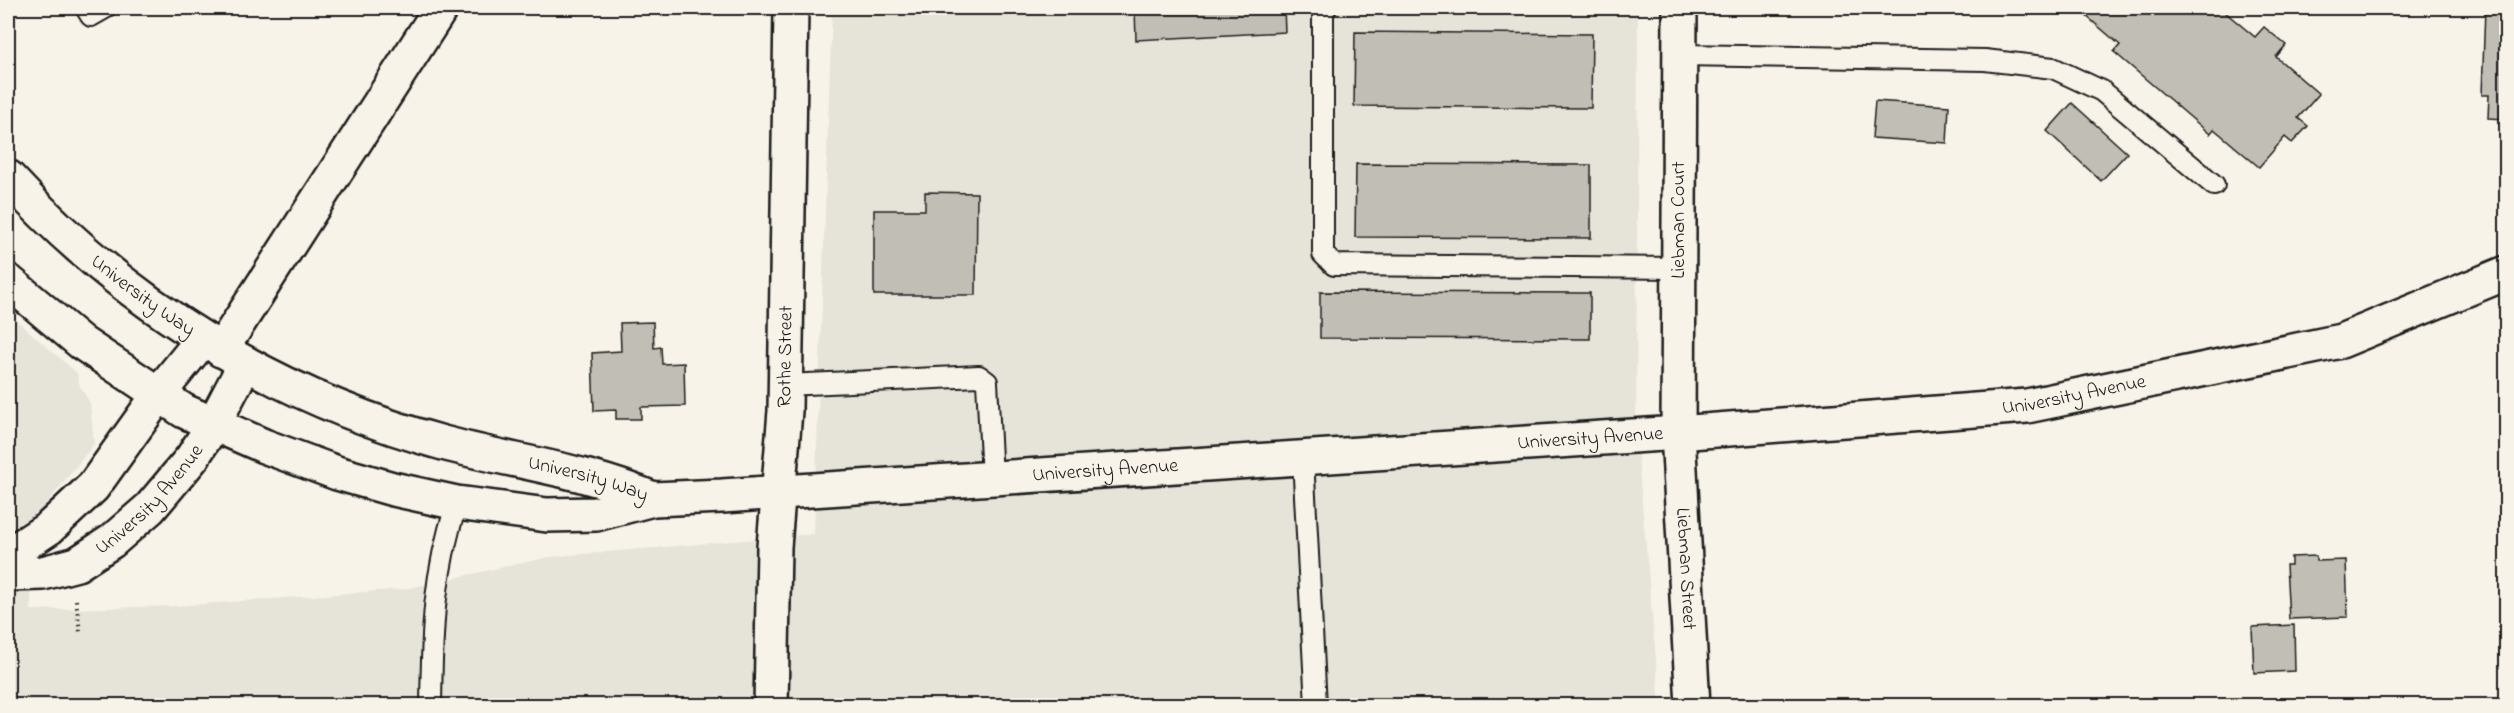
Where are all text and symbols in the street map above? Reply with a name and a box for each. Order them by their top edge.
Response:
street label: Liebman Court [1665,161,1694,279]
street label: University Way [84,248,201,344]
street label: Rothe Street [771,305,801,408]
street label: University Avenue [2001,367,2149,422]
street label: University Avenue [1516,420,1664,458]
street label: University Avenue [90,439,211,563]
street label: University Way [525,448,652,510]
street label: University Avenue [1031,451,1179,490]
street label: Liebman Street [1668,507,1703,631]

